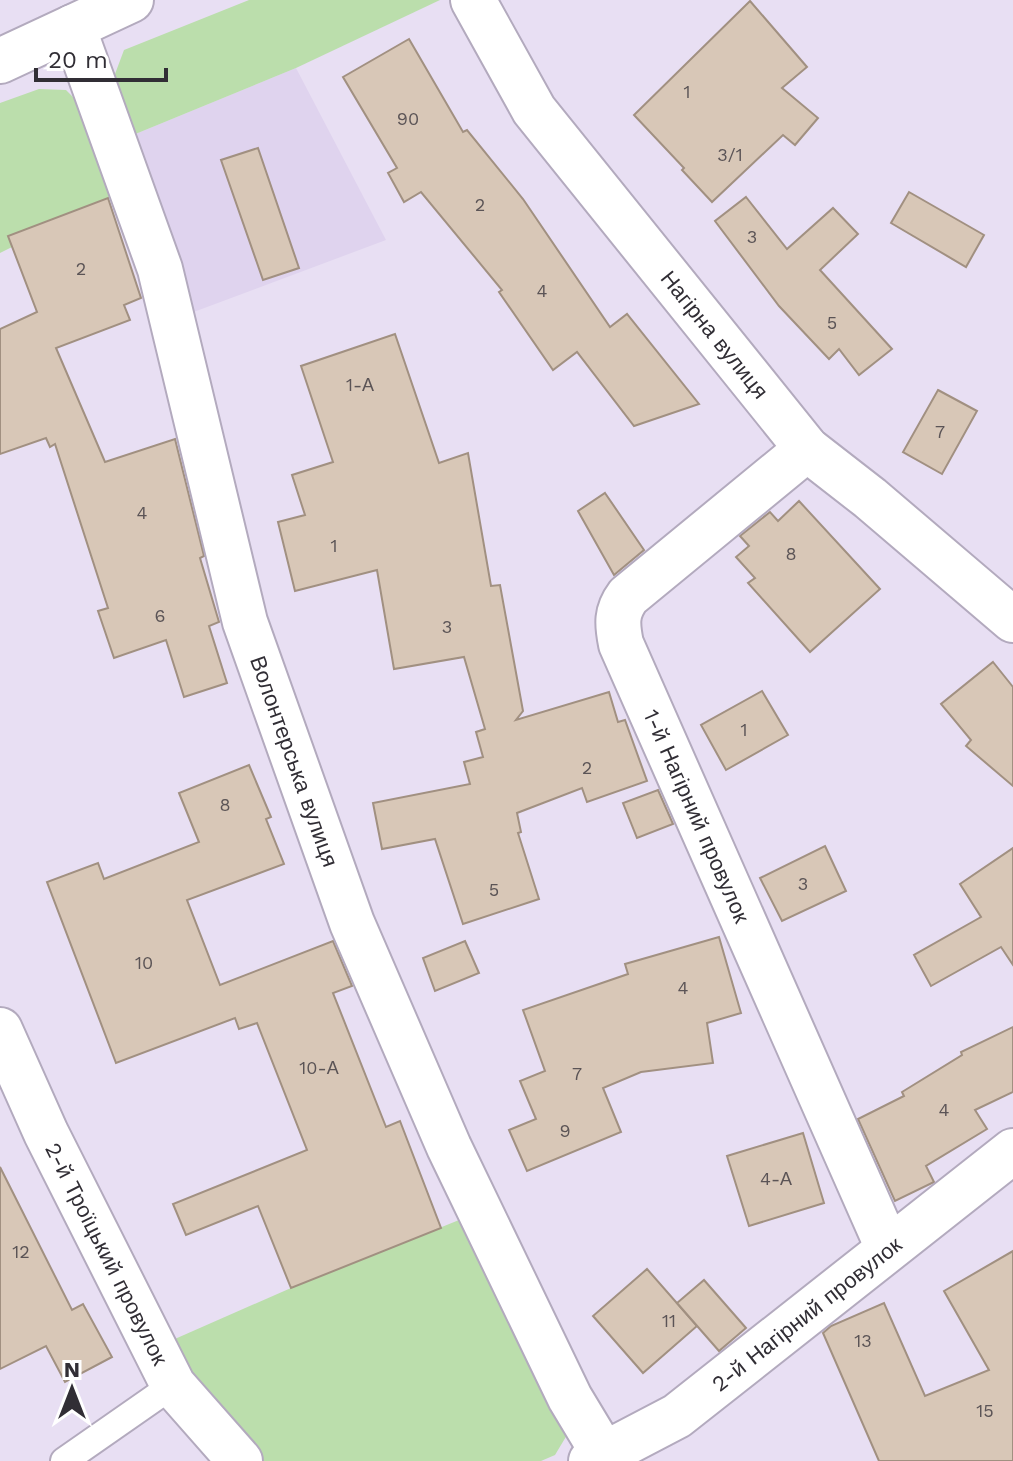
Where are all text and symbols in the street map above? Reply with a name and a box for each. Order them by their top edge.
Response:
scale bar [36,32,166,82]
text: 20 m [48,46,108,74]
house number: 1 [683,81,691,102]
house number: 90 [397,108,419,129]
house number: 3/1 [717,144,743,165]
house number: 2 [475,194,485,215]
house number: 3 [747,226,757,247]
house number: 2 [76,258,86,279]
street label: Нагірна вулиця [656,266,773,404]
house number: 4 [537,280,548,301]
house number: 5 [827,312,837,333]
house number: 1-А [346,374,374,395]
house number: 7 [935,421,945,442]
house number: 4 [137,502,148,523]
house number: 1 [330,535,338,556]
house number: 8 [785,543,797,564]
house number: 6 [155,605,165,626]
house number: 3 [442,616,452,637]
street label: Волонтерська вулиця [245,653,343,870]
street label: 1-й Нагірний провулок [639,706,755,927]
house number: 1 [740,719,748,740]
house number: 2 [582,757,592,778]
house number: 8 [219,794,231,815]
house number: 3 [798,873,808,894]
house number: 5 [489,879,499,900]
house number: 10 [135,952,153,973]
house number: 4 [678,977,689,998]
house number: 10-А [299,1057,339,1078]
house number: 7 [572,1063,582,1084]
house number: 4 [939,1099,950,1120]
house number: 9 [559,1120,571,1141]
street label: 2-й Троїцький провулок [40,1139,173,1369]
house number: 4-А [760,1168,792,1189]
street label: 2-й Нагірний провулок [707,1232,907,1397]
house number: 12 [12,1241,30,1262]
house number: 11 [662,1310,676,1331]
house number: 13 [854,1330,872,1351]
north arrow [32,1349,112,1429]
text: N [64,1357,80,1382]
house number: 15 [976,1400,994,1421]

